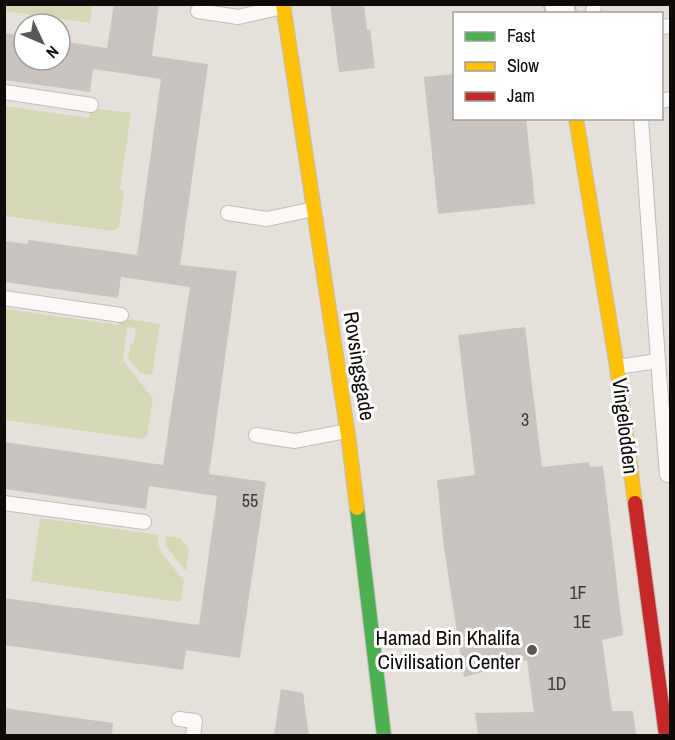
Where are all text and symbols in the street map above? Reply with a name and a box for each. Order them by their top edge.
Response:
north arrow [12,12,72,72]
legend [453,12,663,120]
text: Fast [507,23,535,48]
text: N [42,41,64,63]
text: Slow [507,53,539,78]
text: Jam [507,83,535,108]
street label: Rovsingsgade [337,309,382,423]
street label: Vingelodden [605,376,646,476]
house number: 3 [521,407,529,432]
house number: 55 [242,488,258,513]
house number: 1F [569,580,587,605]
house number: 1E [573,609,591,634]
place label: Hamad Bin Khalifa Civilisation Center [375,623,520,676]
marker: Hamad Bin Khalifa Civilisation Center [525,643,539,657]
house number: 1D [548,671,566,696]

